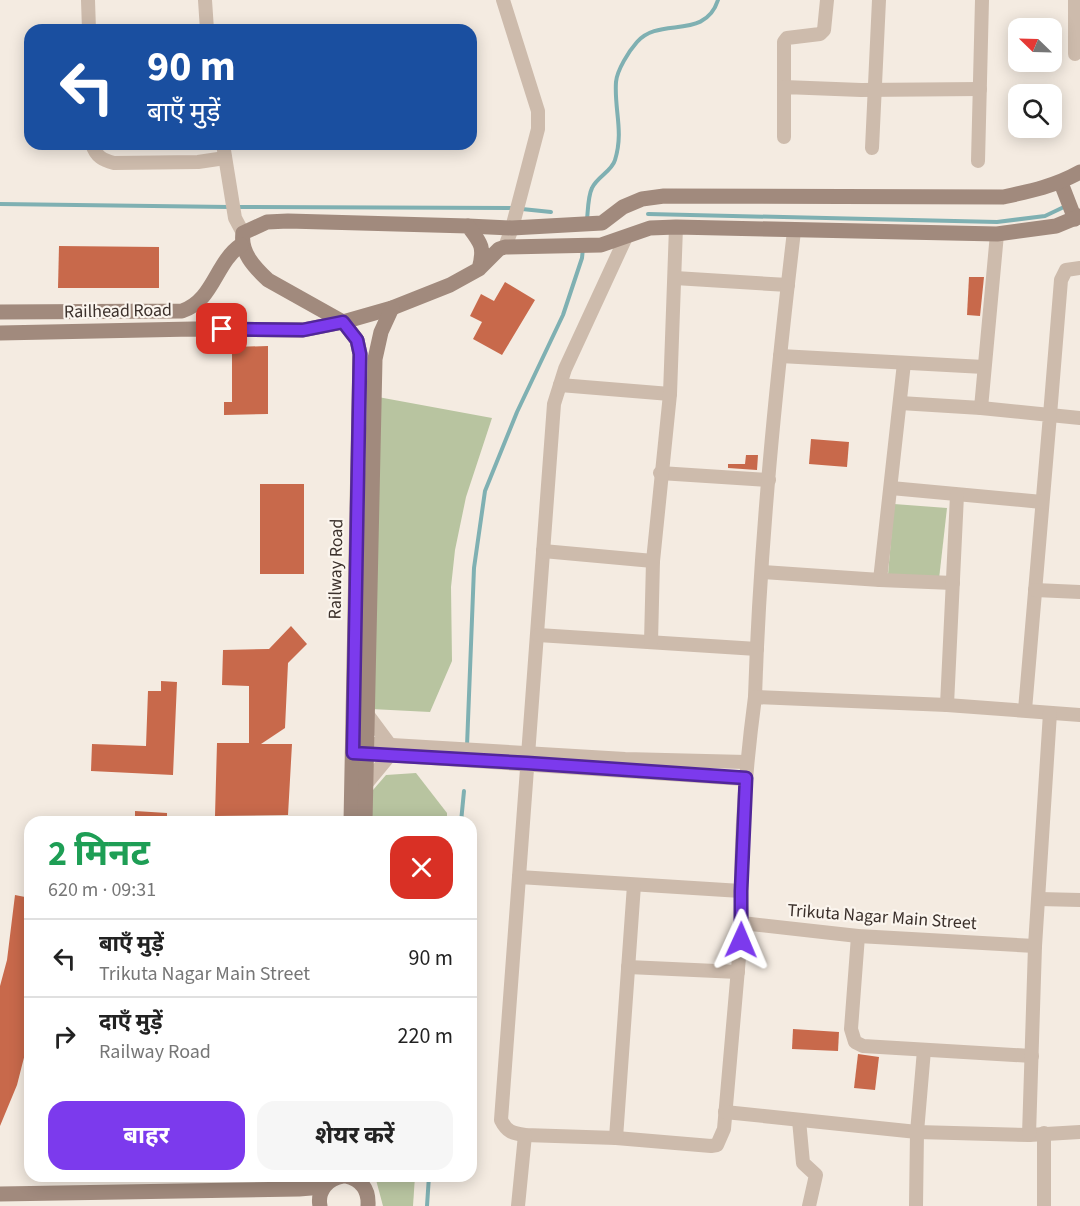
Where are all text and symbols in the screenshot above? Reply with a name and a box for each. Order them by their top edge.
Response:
north arrow [1008,18,1062,72]
map controls [1008,18,1062,138]
text: 90 m [147,37,236,97]
icon: left [48,48,126,126]
button: search [1008,84,1062,138]
text: बाएँ मुड़ें [147,93,220,132]
street label: Railhead Road [64,298,172,324]
pin [196,303,247,354]
icon: arrive [205,312,238,345]
street label: Railway Road [323,518,349,620]
text: 2 मिनट [48,828,150,879]
button: close [390,836,453,899]
text: 620 m · 09:31 [48,876,156,904]
street label: Trikuta Nagar Main Street [786,898,978,936]
position arrow [709,908,773,972]
text: बाएँ मुड़ें [99,928,164,960]
icon: left [48,942,81,975]
text: 90 m [408,942,453,974]
text: Trikuta Nagar Main Street [99,960,310,988]
text: दाएँ मुड़ें [99,1006,162,1038]
icon: right [48,1020,81,1053]
text: 220 m [398,1020,453,1052]
text: Railway Road [99,1038,211,1066]
button: बाहर [48,1101,245,1170]
button: शेयर करें [257,1101,453,1170]

